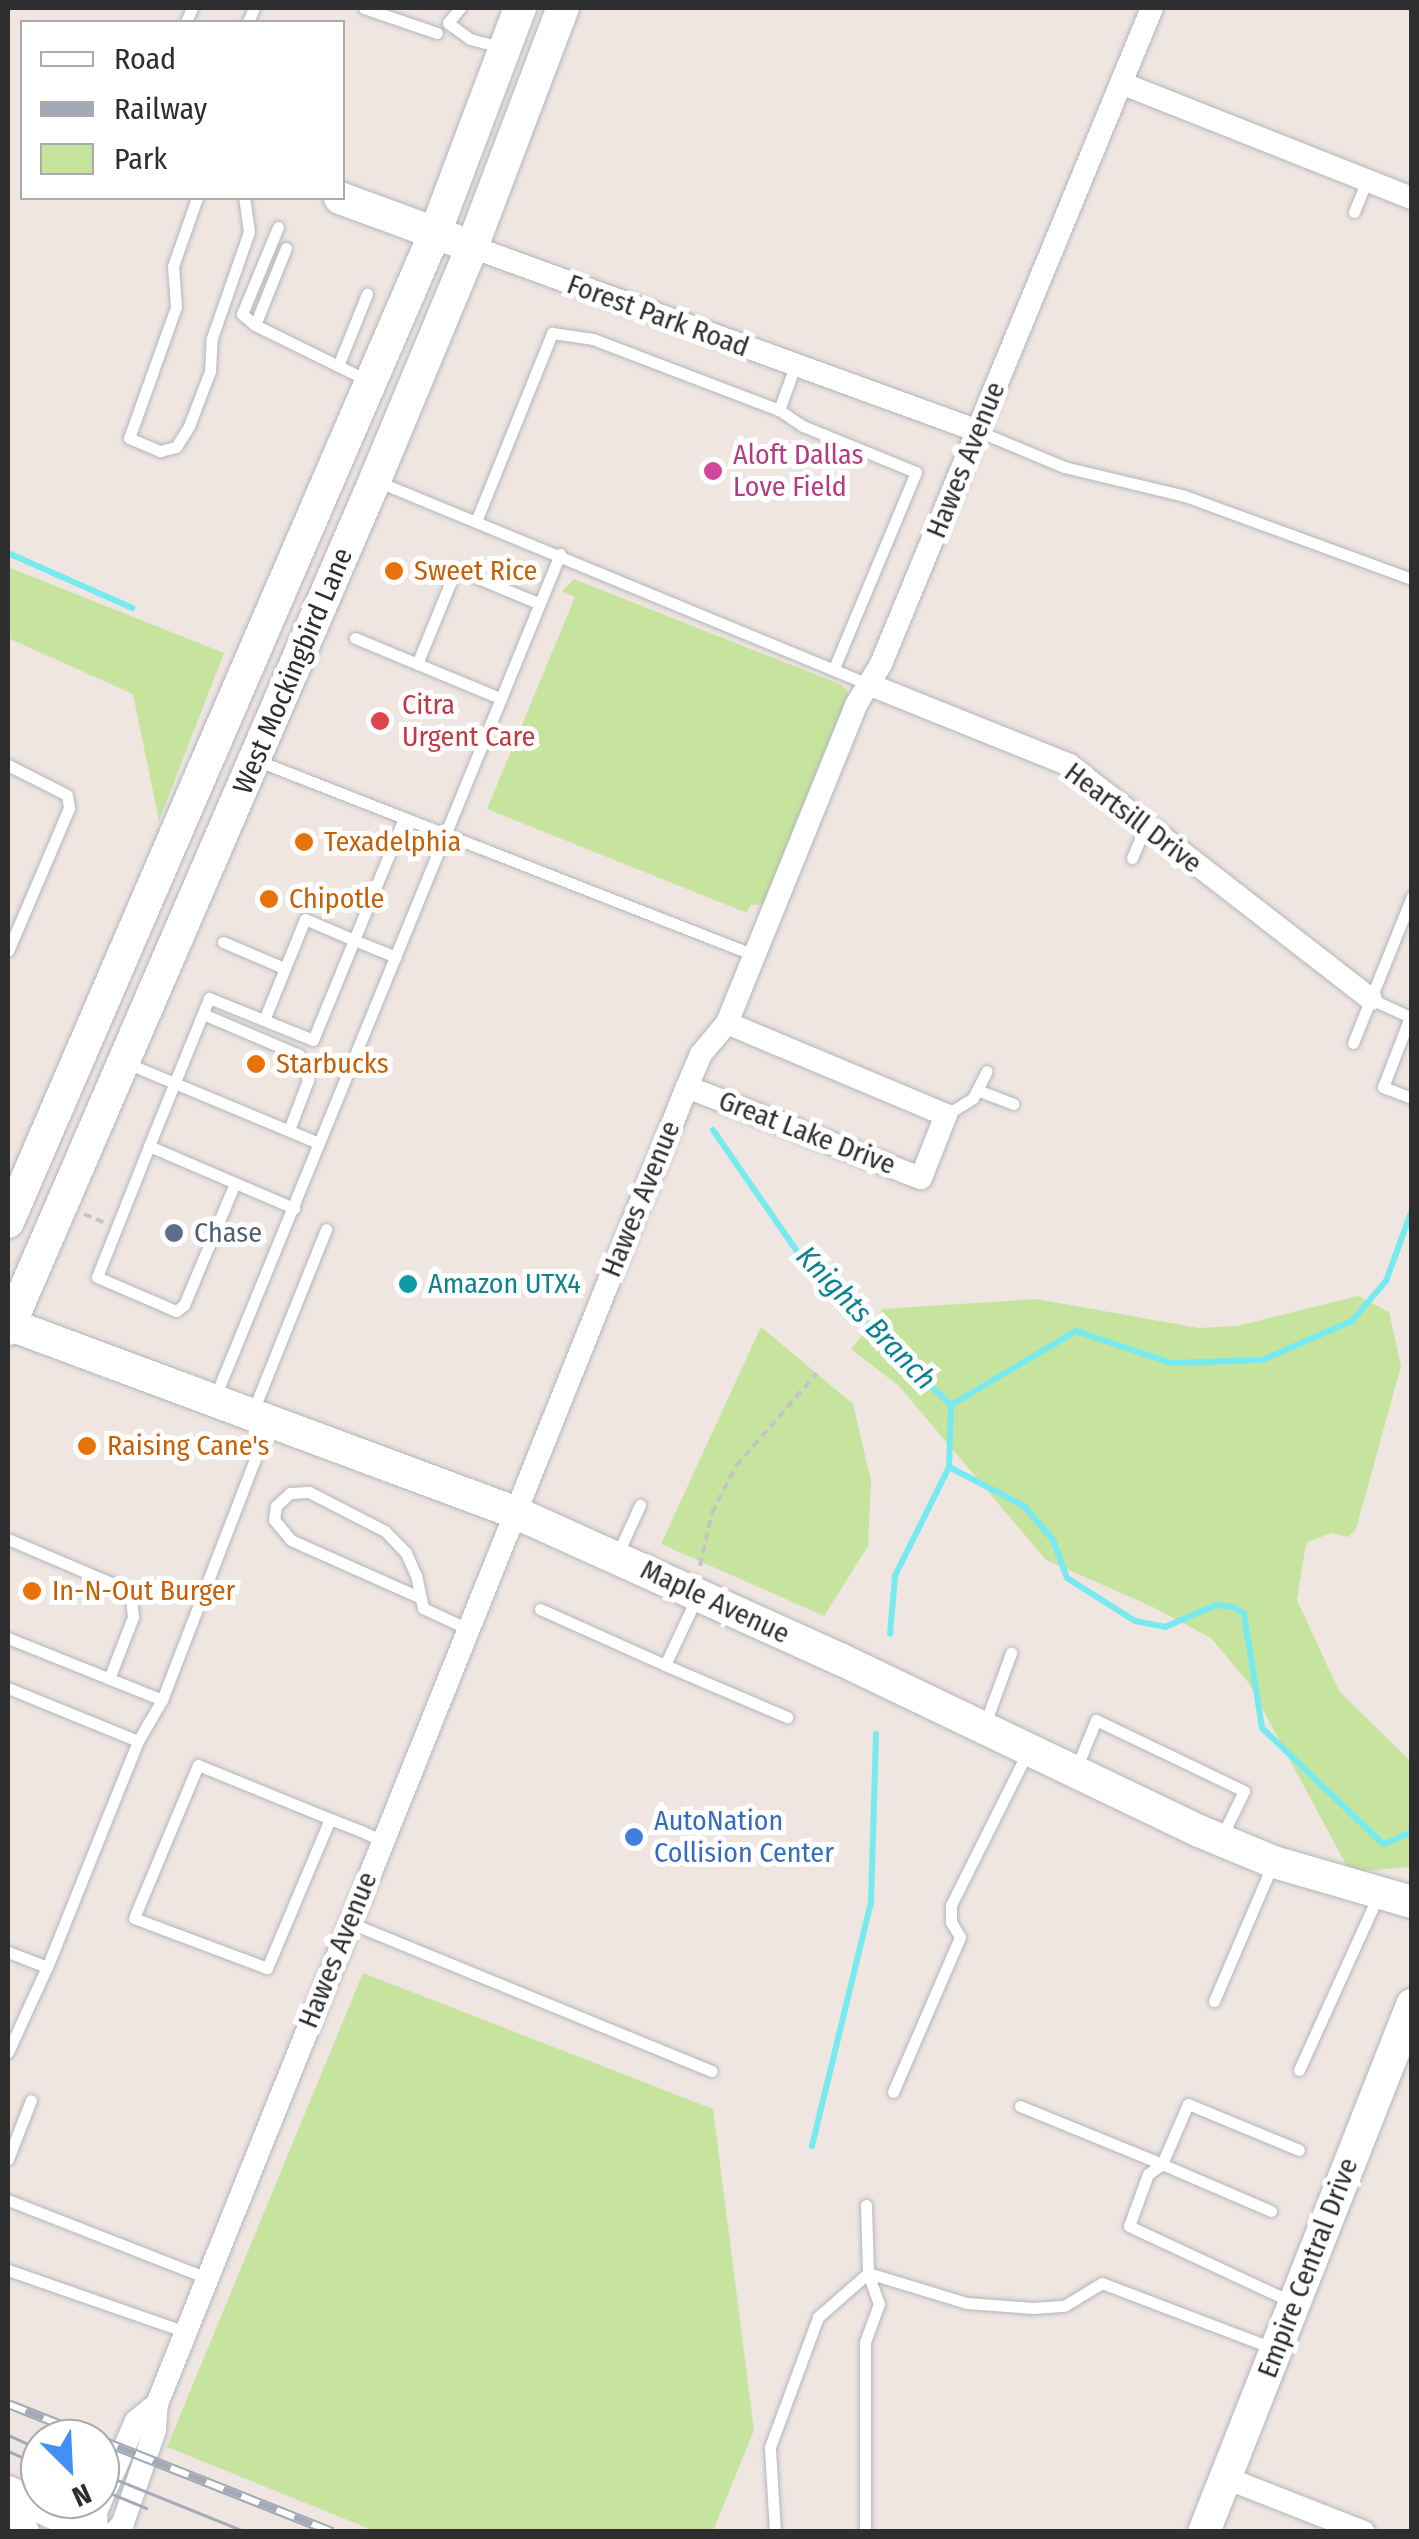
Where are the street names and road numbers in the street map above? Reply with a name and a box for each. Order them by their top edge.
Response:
street label: Forest Park Road [563,268,753,364]
street label: Hawes Avenue [919,377,1013,543]
street label: West Mockingbird Lane [226,543,360,799]
street label: Heartsill Drive [1058,756,1208,880]
street label: Great Lake Drive [714,1084,900,1182]
street label: Hawes Avenue [594,1116,688,1282]
street label: Maple Avenue [635,1553,795,1651]
street label: Hawes Avenue [291,1867,385,2033]
street label: Empire Central Drive [1251,2153,1365,2383]

